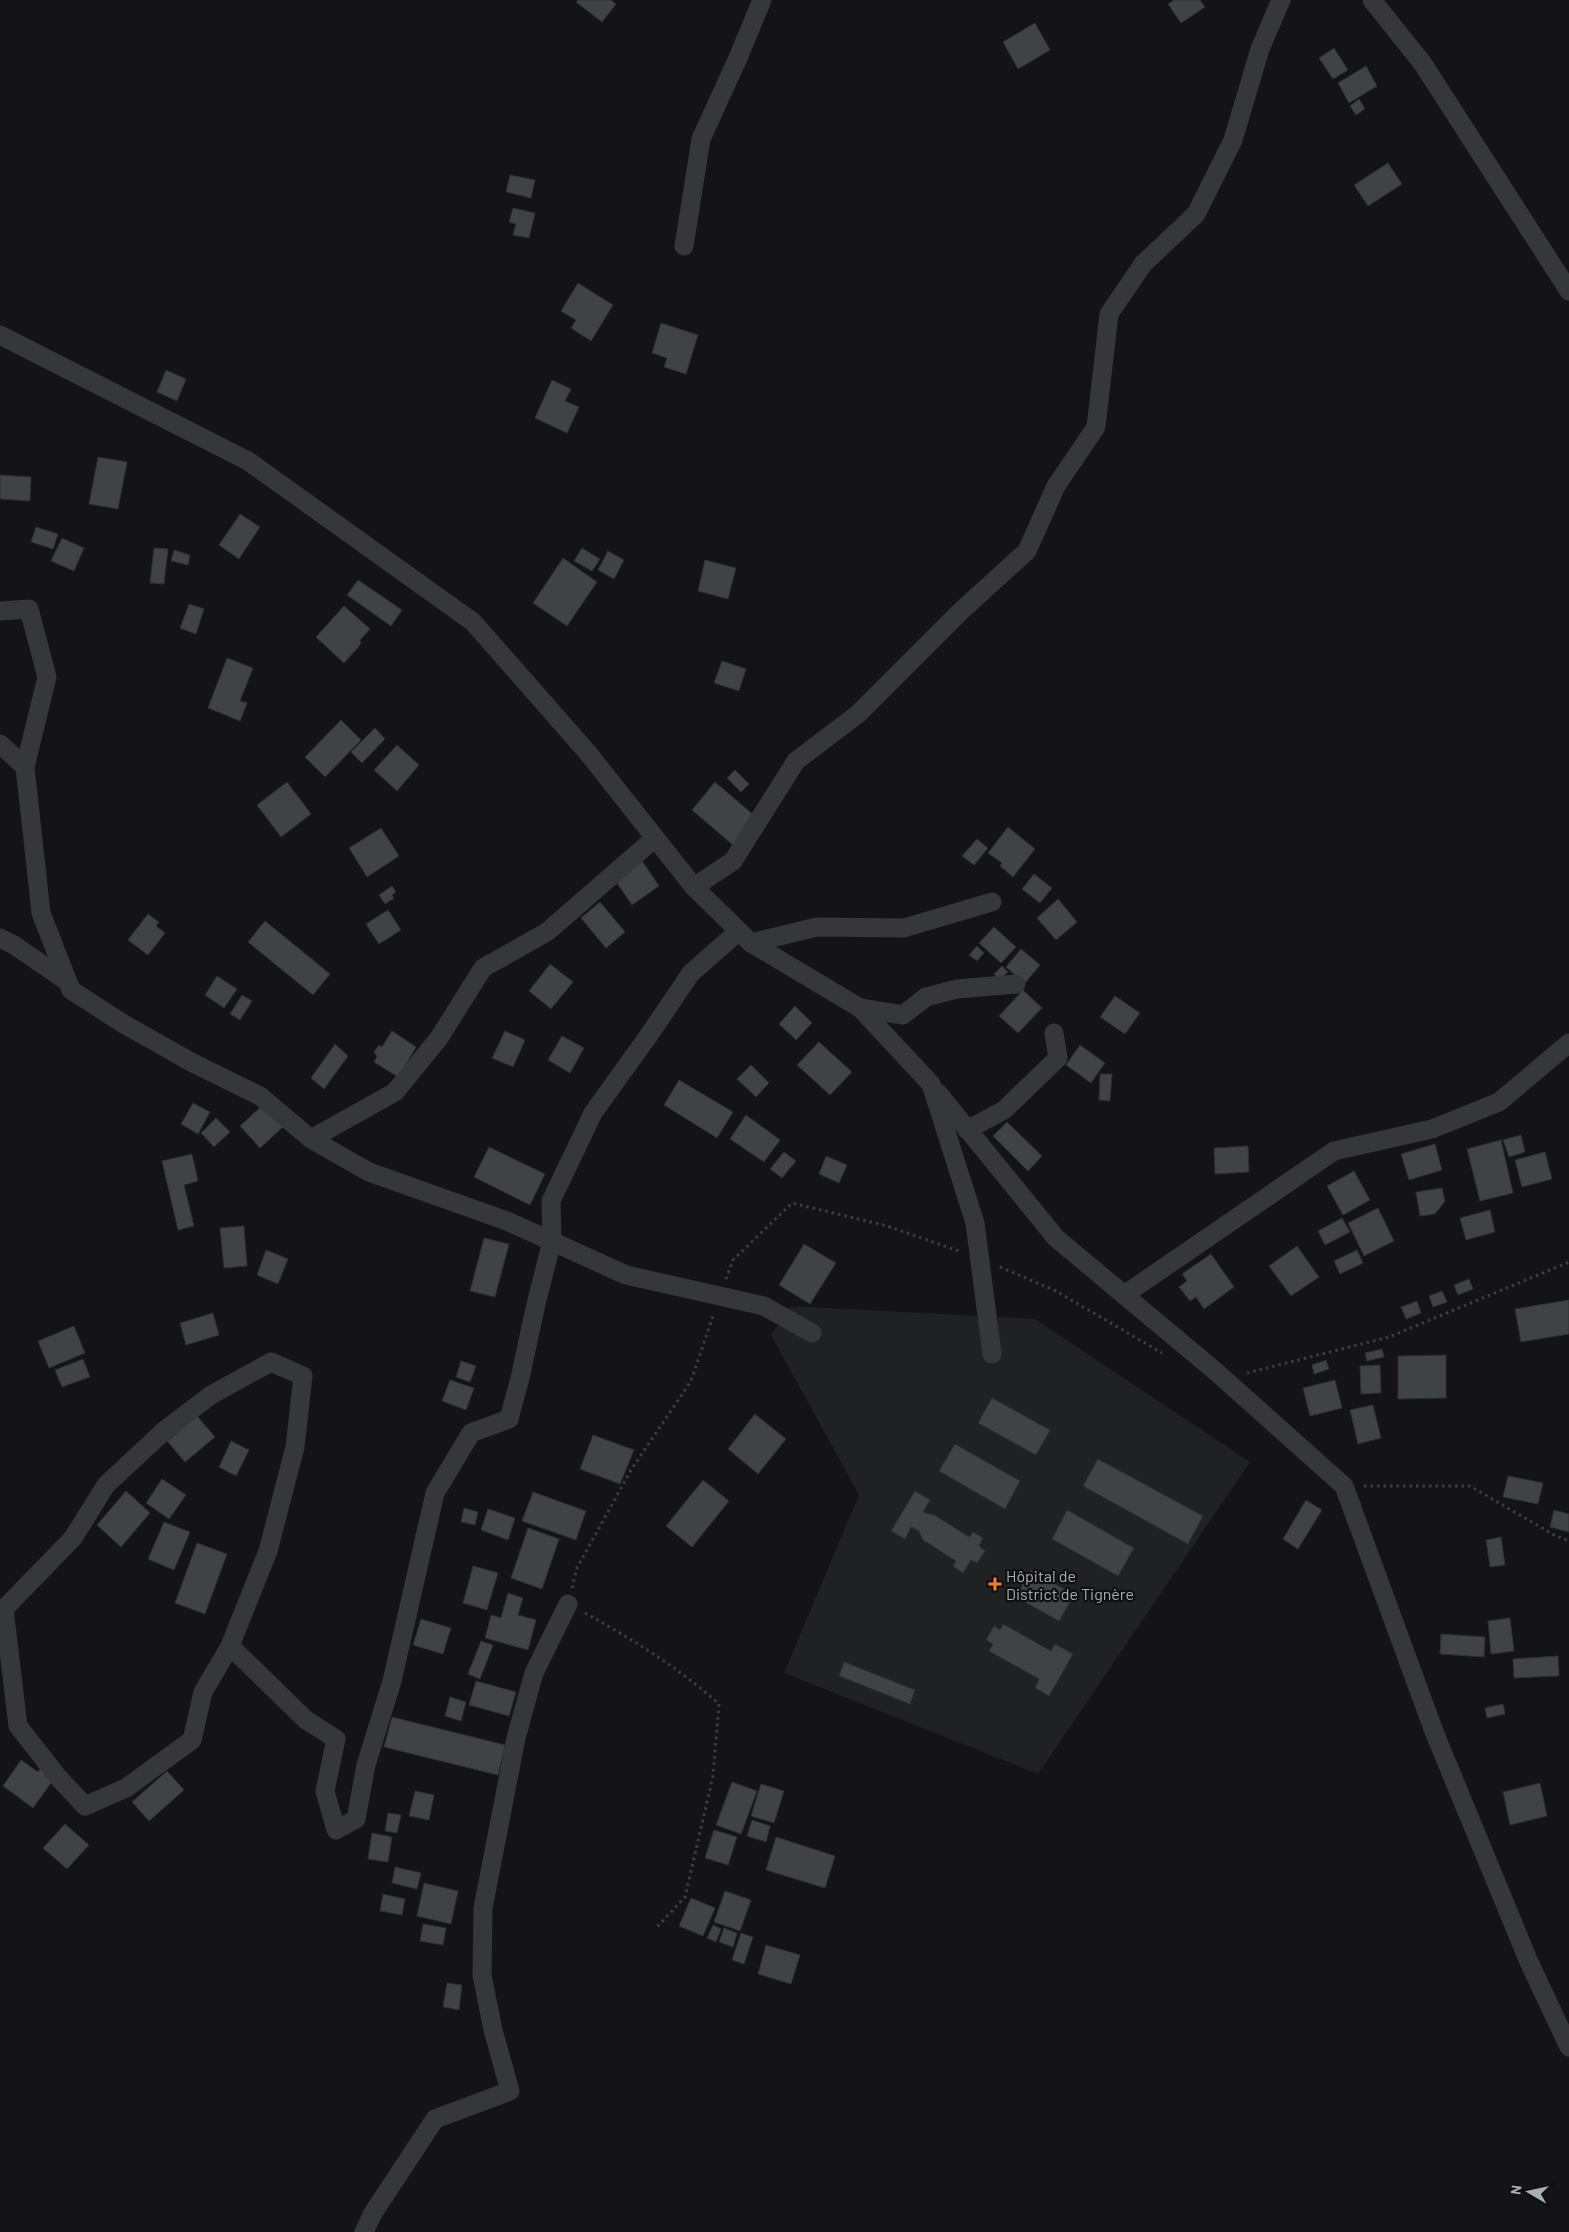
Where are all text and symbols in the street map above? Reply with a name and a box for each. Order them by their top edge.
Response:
place label: Hôpital de District de Tignère [1006,1566,1134,1603]
marker: Hôpital de District de Tignère [988,1577,1002,1591]
north arrow [1504,2167,1554,2217]
text: N [1507,2184,1525,2196]

